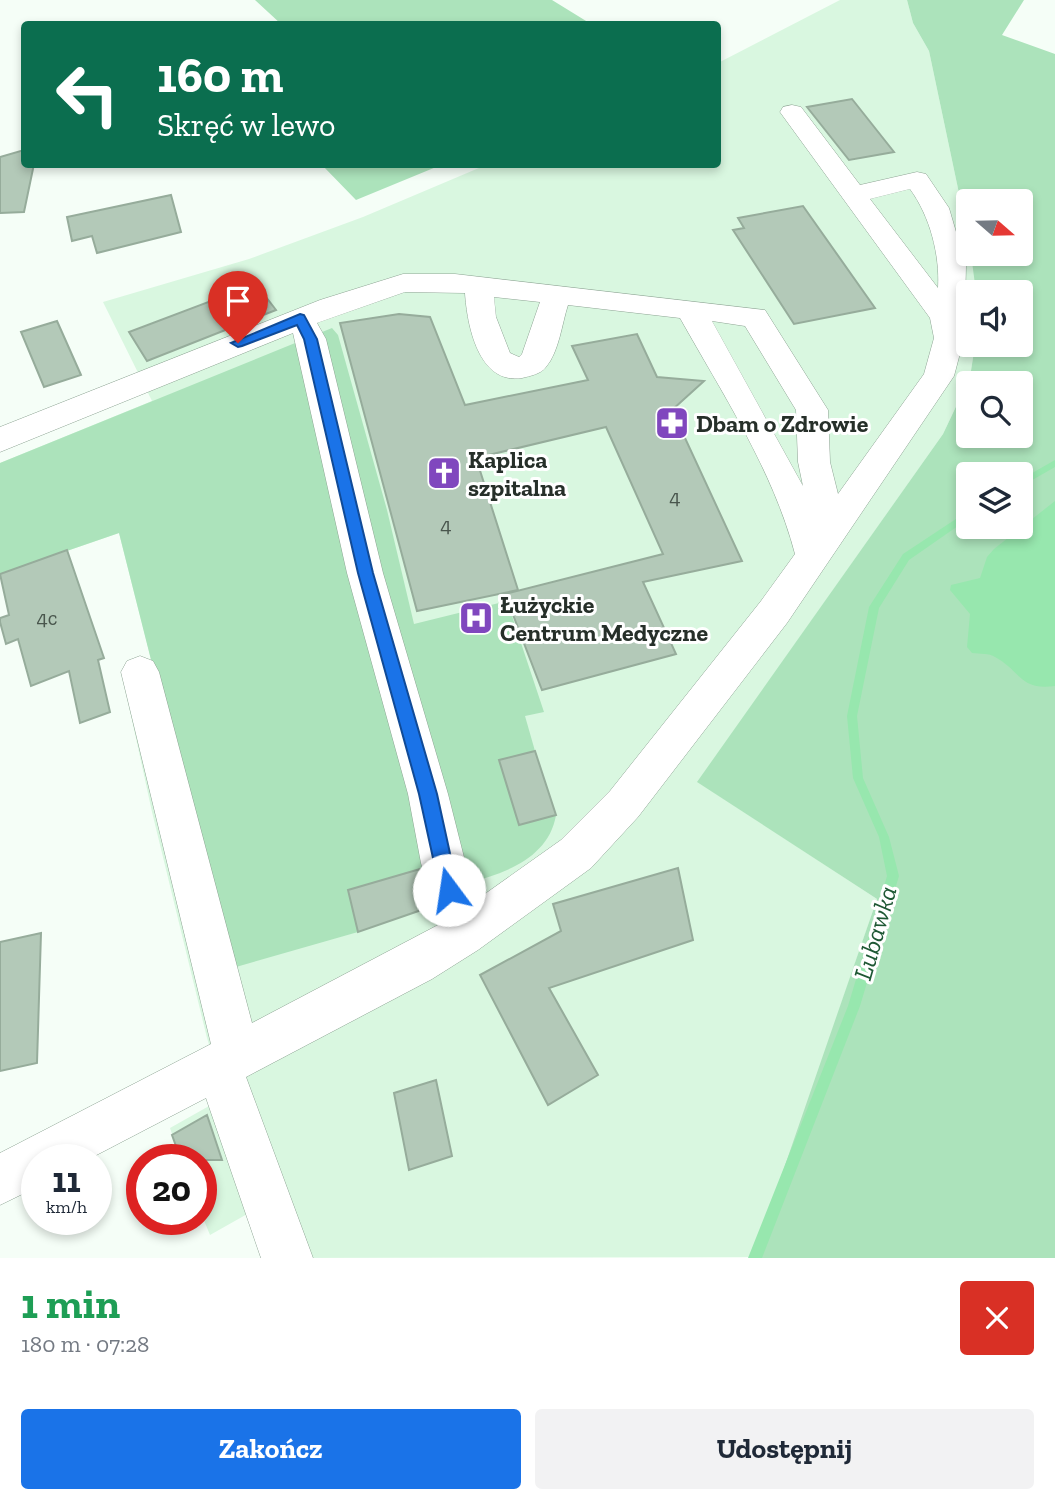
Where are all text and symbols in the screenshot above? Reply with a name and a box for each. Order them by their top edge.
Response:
text: 160 m [157,46,283,105]
icon: left [42,49,133,140]
text: Skręć w lewo [157,106,335,144]
north arrow [956,189,1032,266]
map controls [956,189,1033,539]
pin [208,271,268,343]
button: sound [956,280,1033,357]
icon: arrive [219,282,257,320]
button: search [956,371,1033,448]
pharmacy icon: Dbam o Zdrowie [653,404,691,442]
place label: Dbam o Zdrowie [696,409,869,438]
place label: Kaplica szpitalna [468,445,566,502]
church icon: Kaplica szpitalna [425,454,463,492]
button: layers [956,462,1033,539]
house number: 4 [669,484,681,509]
house number: 4 [440,512,452,537]
place label: Łużyckie Centrum Medyczne [500,590,708,647]
hospital icon: Łużyckie Centrum Medyczne [457,599,495,637]
house number: 4c [36,605,58,630]
position arrow [412,853,486,927]
water label: Lubawka [846,882,904,984]
speed limit sign: 20 [126,1144,217,1235]
text: 11 [52,1159,81,1201]
text: km/h [46,1196,87,1218]
text: 1 min [21,1278,120,1329]
button: close [960,1281,1034,1355]
text: 180 m · 07:28 [21,1330,149,1358]
button: Zakończ [21,1409,521,1489]
button: Udostępnij [535,1409,1034,1489]

